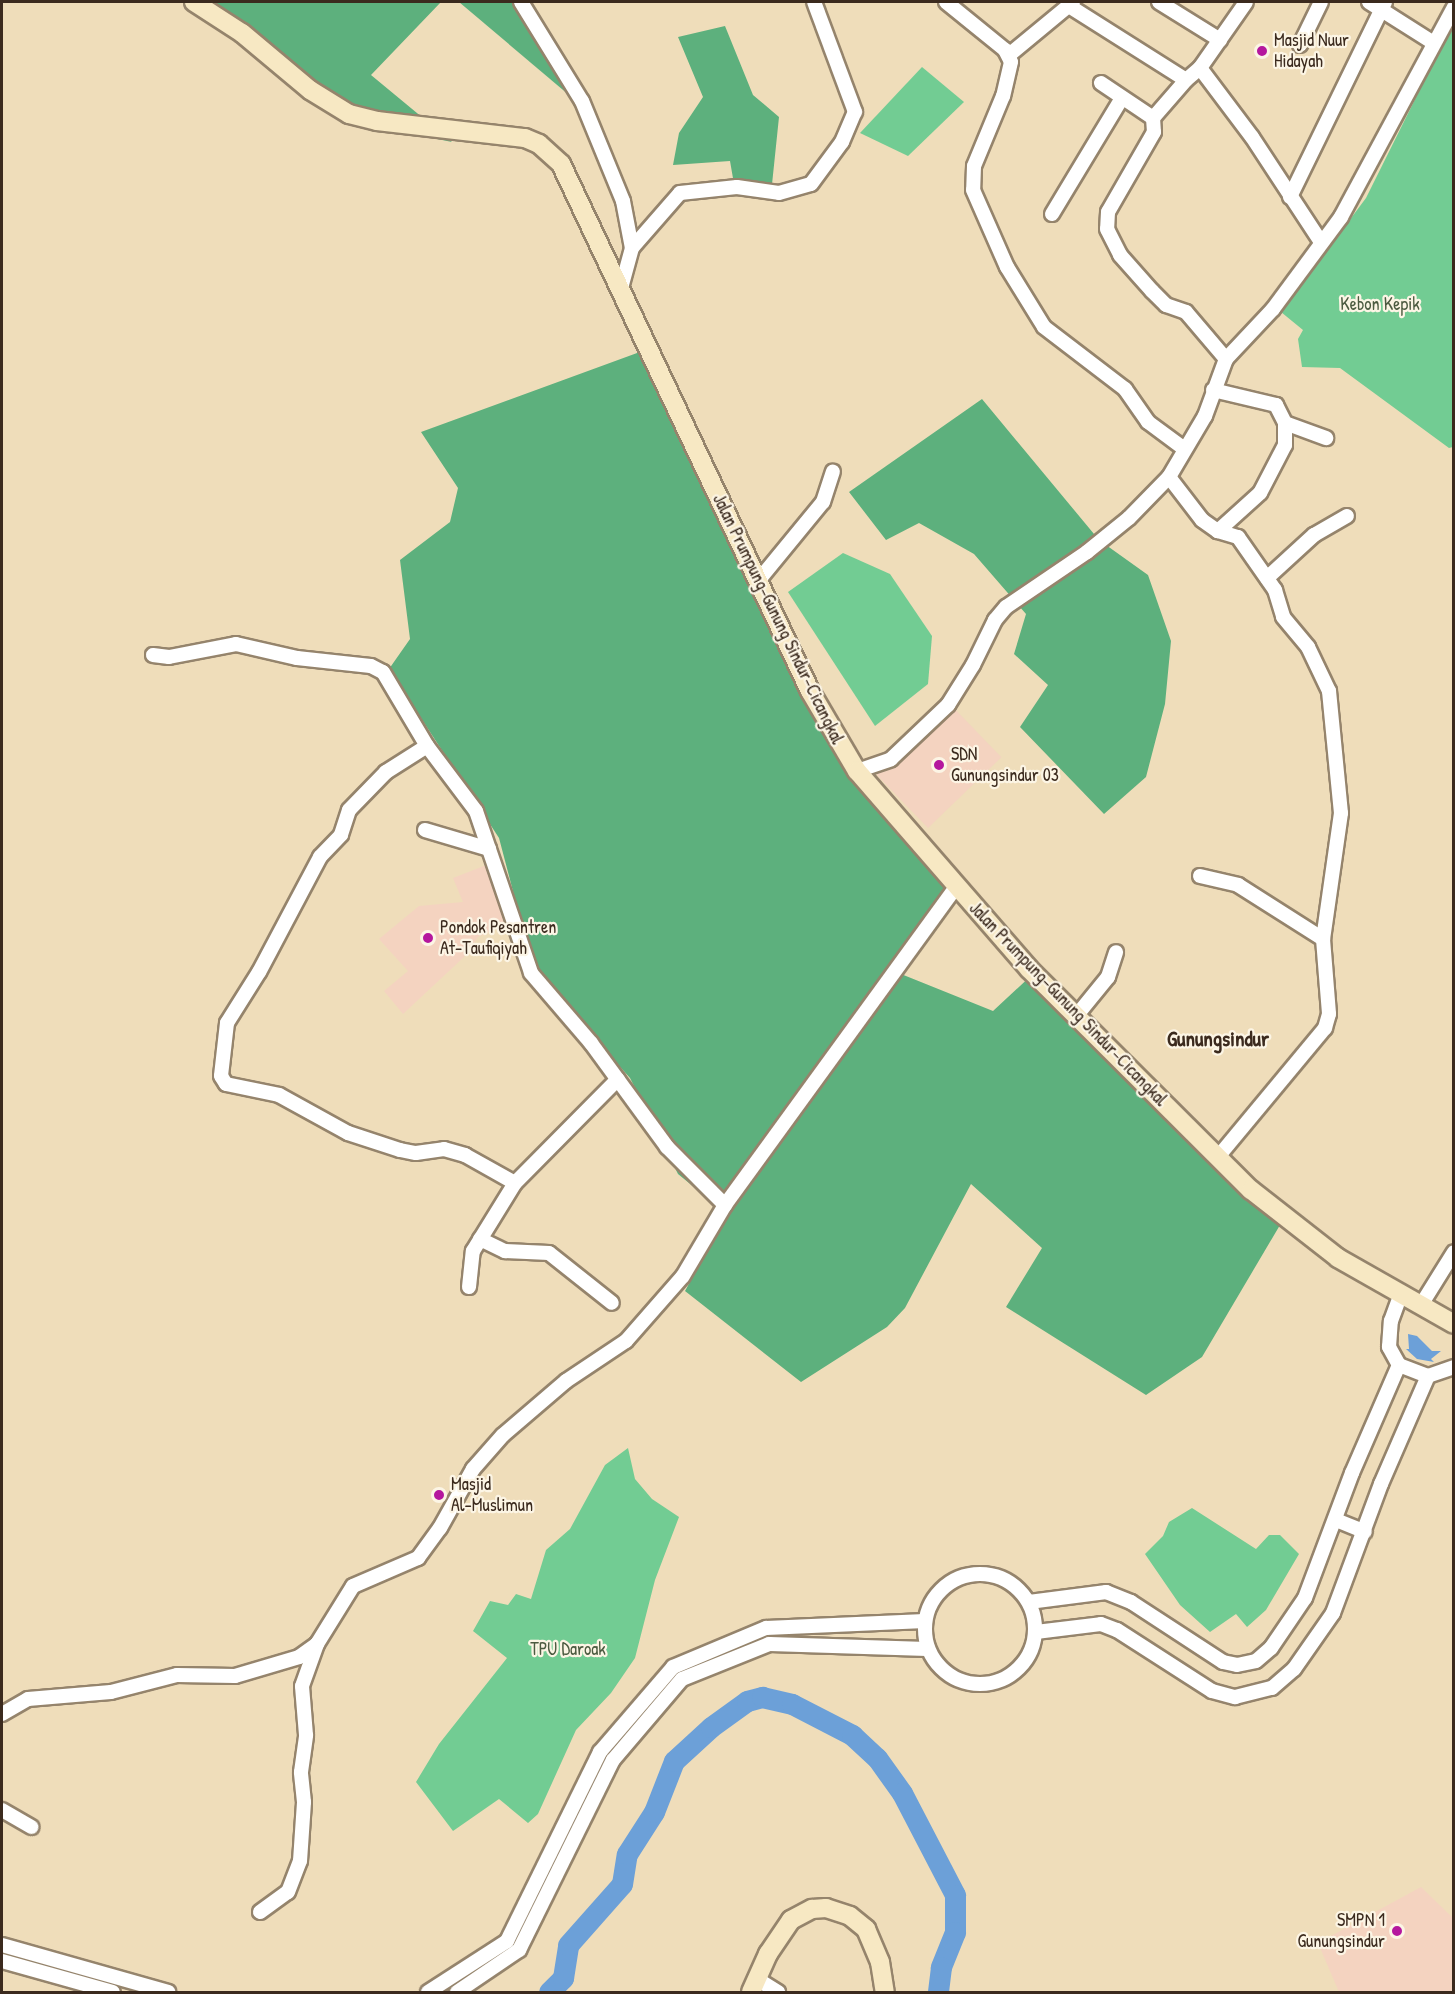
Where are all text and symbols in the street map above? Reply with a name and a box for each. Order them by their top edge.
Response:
place label: Masjid Nuur Hidayah [1274,30,1349,72]
marker: Masjid Nuur Hidayah [1255,44,1269,58]
park label: Kebon Kepik [1340,293,1420,315]
street label: Jalan Prumpung–Gunung Sindur–Cicangkal [708,490,848,748]
place label: SDN Gunungsindur 03 [951,744,1059,786]
marker: SDN Gunungsindur 03 [932,758,946,772]
street label: Jalan Prumpung–Gunung Sindur–Cicangkal [965,897,1171,1111]
place label: Pondok Pesantren At-Taufiqiyah [440,917,556,960]
marker: Pondok Pesantren At-Taufiqiyah [421,931,435,945]
district label: Gunungsindur [1167,1026,1269,1052]
place label: Masjid Al-Muslimun [451,1474,533,1516]
marker: Masjid Al-Muslimun [432,1488,446,1502]
park label: TPU Daroak [530,1638,606,1660]
place label: SMPN 1 Gunungsindur [1297,1910,1385,1952]
marker: SMPN 1 Gunungsindur [1390,1924,1404,1938]

